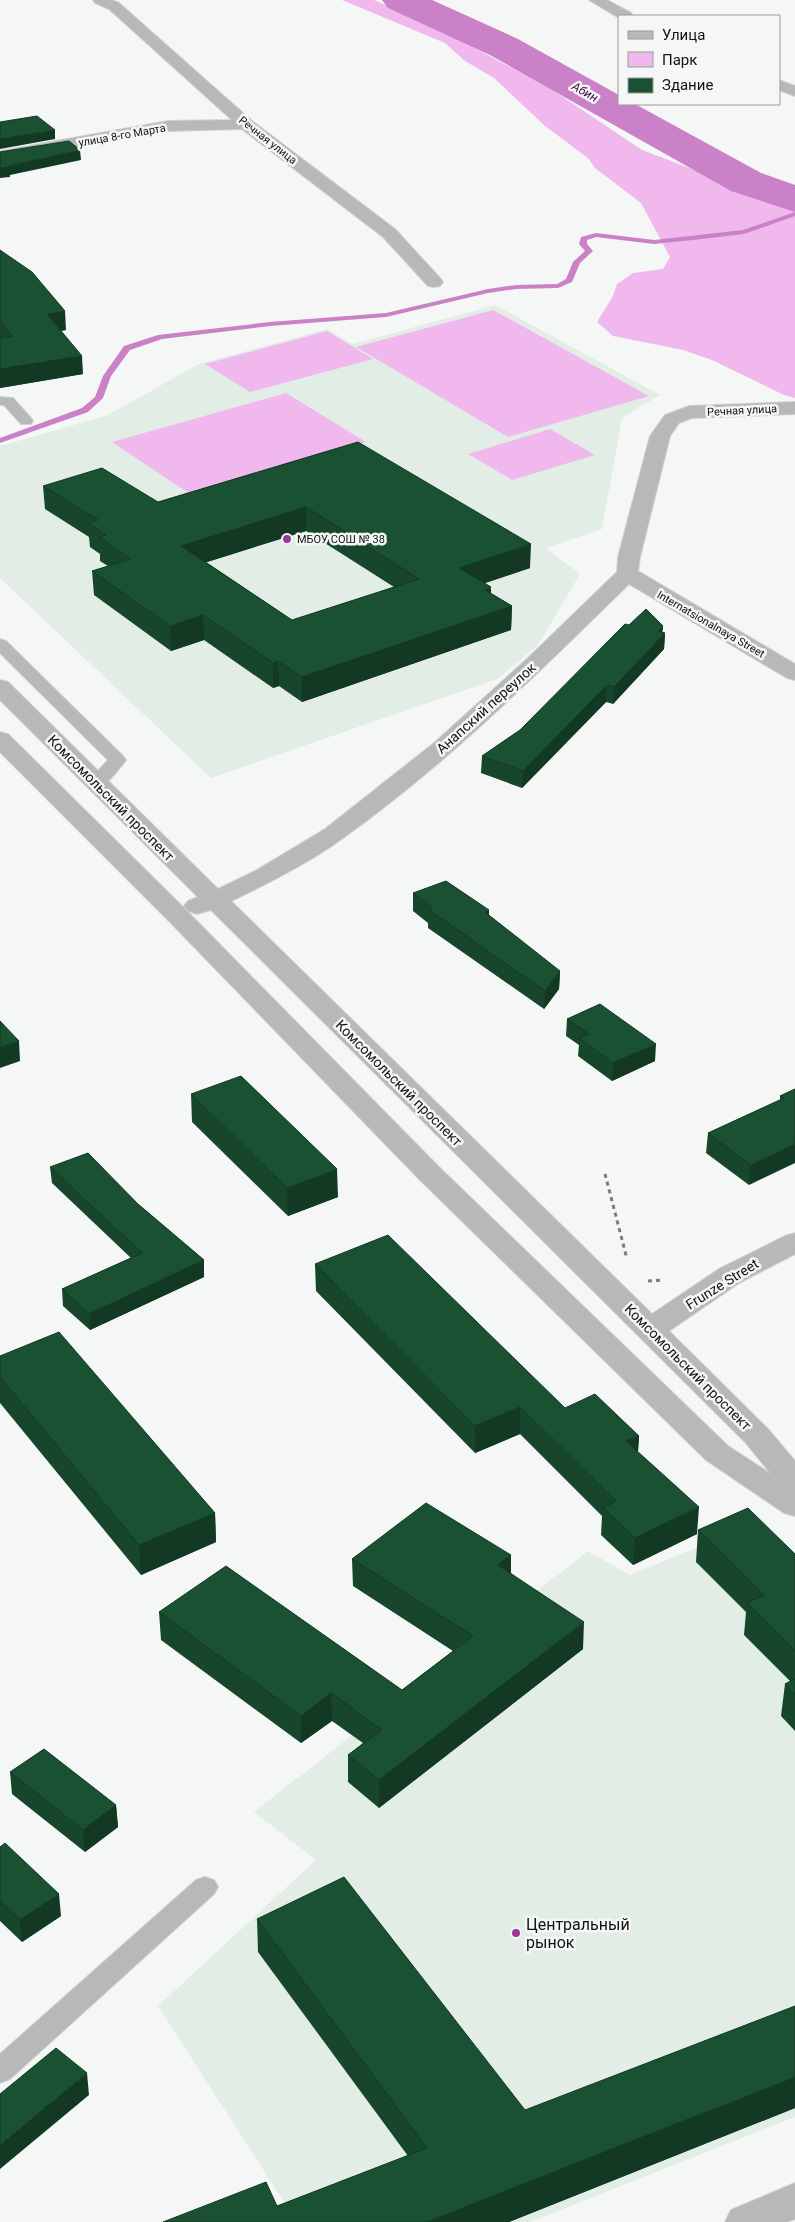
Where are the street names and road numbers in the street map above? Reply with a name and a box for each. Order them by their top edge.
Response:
street label: Речная улица [236,114,299,167]
street label: улица 8-го Марта [78,121,167,150]
street label: Речная улица [707,402,777,419]
street label: Internatsionalnaya Street [655,588,767,661]
street label: Анапский переулок [433,659,539,757]
street label: Комсомольский проспект [45,732,178,865]
street label: Комсомольский проспект [333,1017,466,1150]
street label: Frunze Street [683,1255,762,1313]
street label: Комсомольский проспект [622,1301,755,1434]

